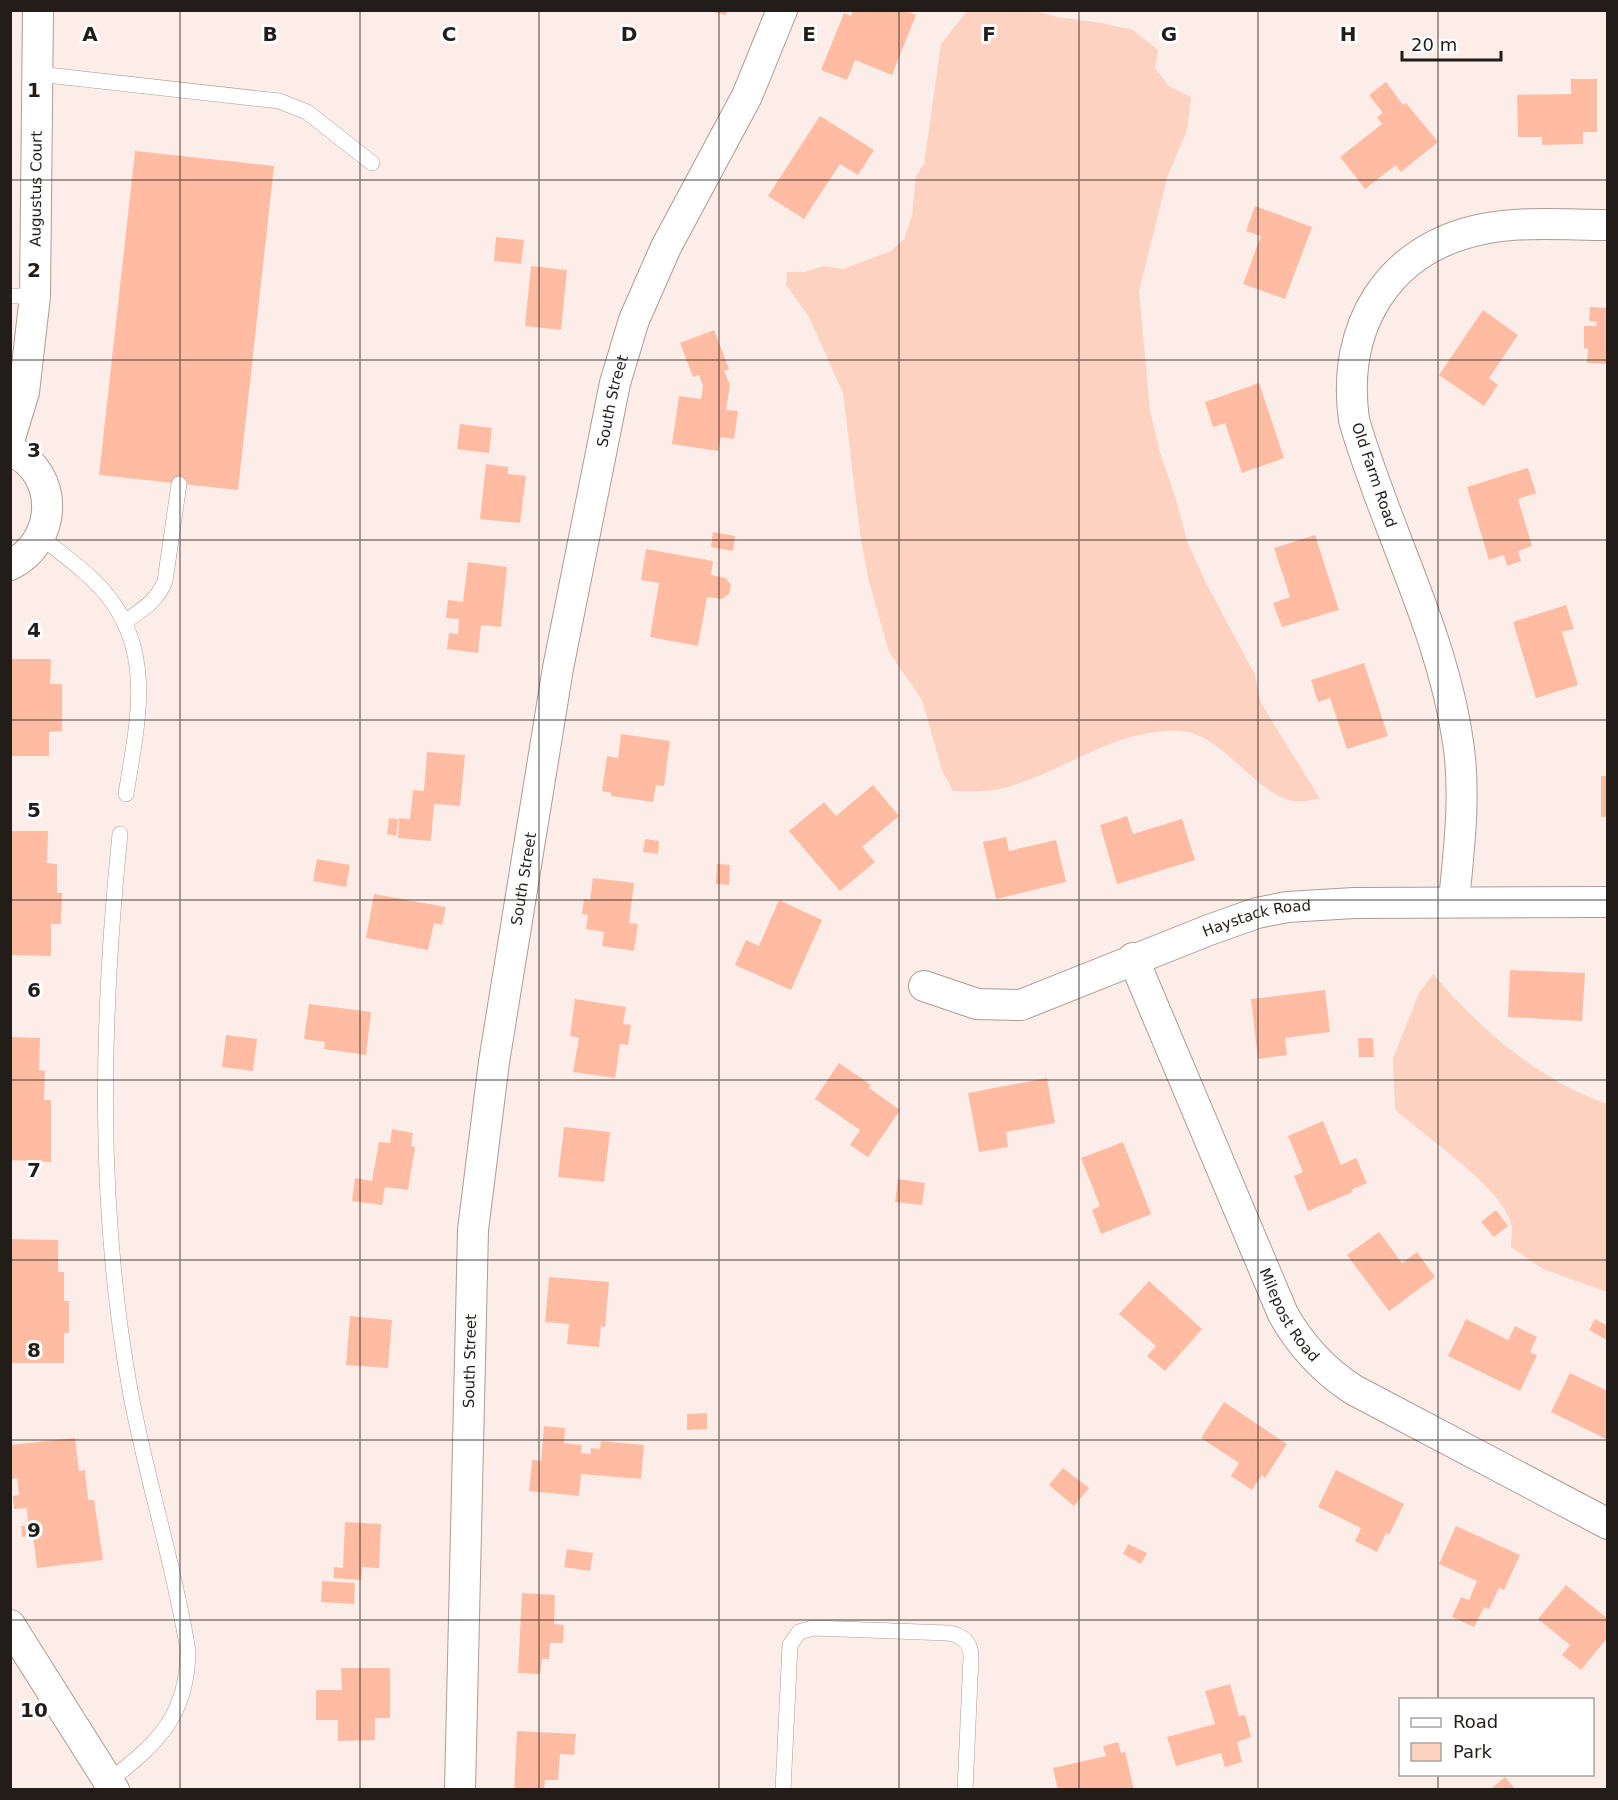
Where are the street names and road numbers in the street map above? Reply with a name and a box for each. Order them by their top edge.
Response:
street label: Augustus Court [27,131,46,247]
street label: South Street [593,353,632,449]
street label: Old Farm Road [1348,420,1400,530]
street label: South Street [507,831,540,927]
street label: Haystack Road [1200,897,1311,941]
street label: Milepost Road [1256,1265,1323,1365]
street label: South Street [460,1314,480,1408]

